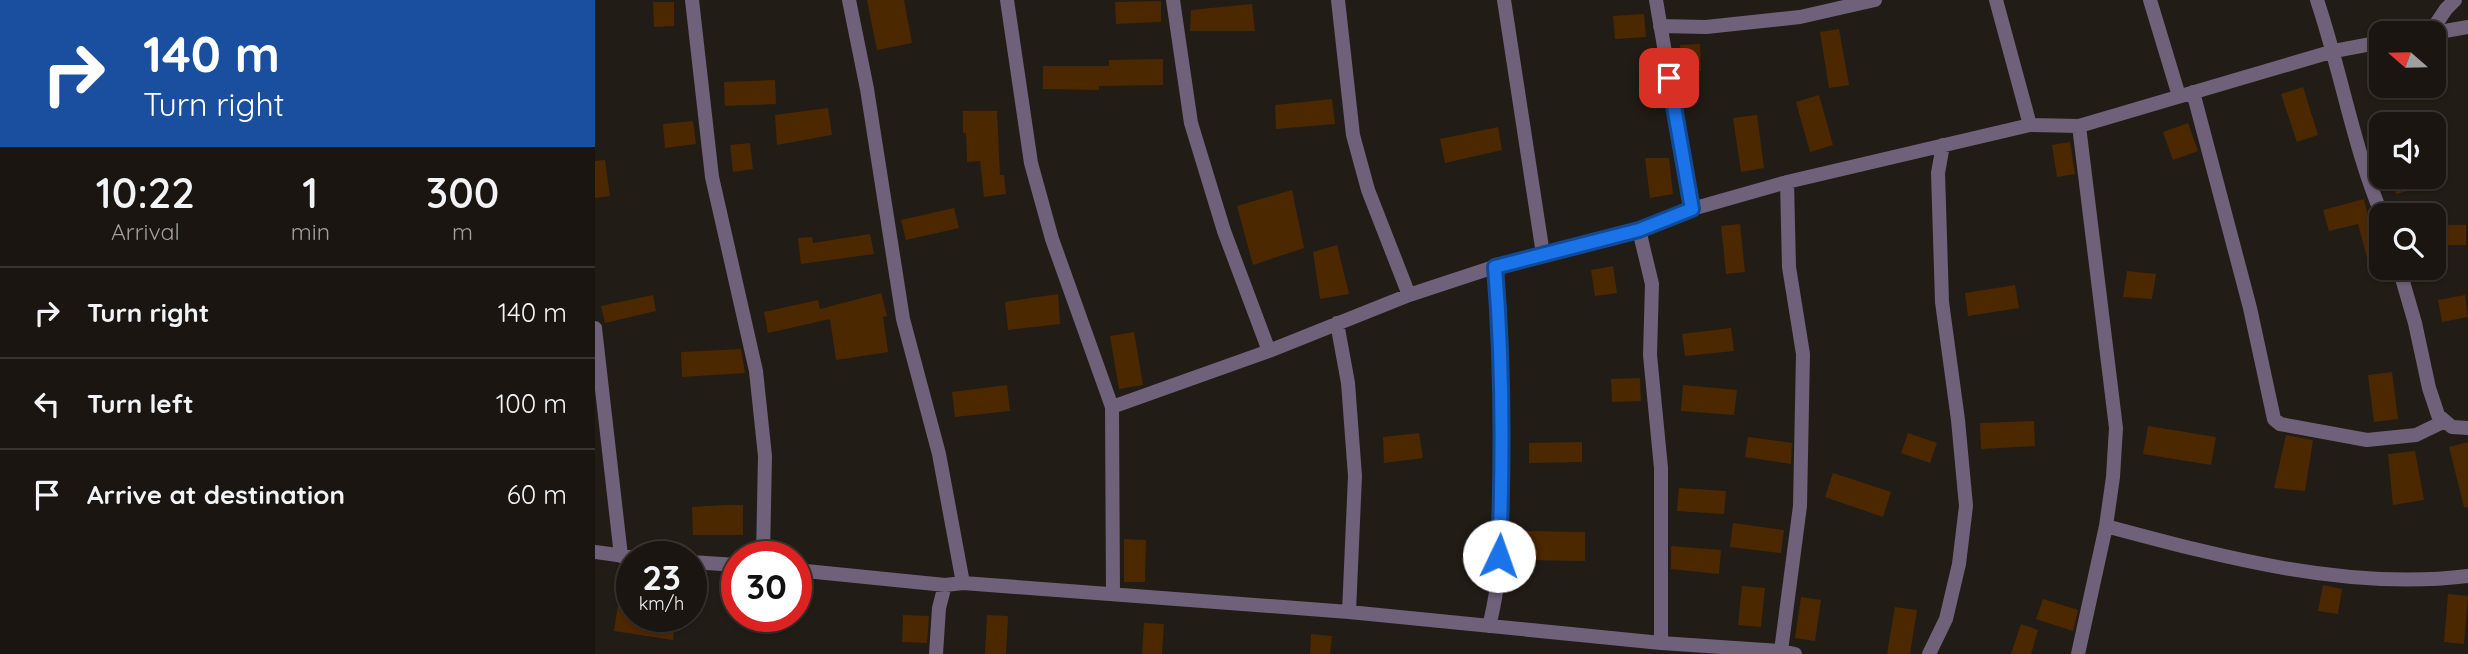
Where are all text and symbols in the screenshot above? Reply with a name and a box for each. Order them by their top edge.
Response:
north arrow [2369,21,2447,98]
map controls [2369,21,2446,280]
text: 140 m [143,23,280,84]
icon: right [28,28,119,119]
pin [1639,48,1699,108]
icon: arrive [1650,59,1688,97]
text: Turn right [143,84,284,124]
button: sound [2369,112,2446,189]
text: 10:22 [96,166,195,219]
text: 1 [302,166,318,219]
text: 300 [426,166,499,219]
button: search [2369,203,2446,280]
text: Arrival [111,217,180,246]
text: min [291,217,330,246]
text: m [452,217,473,246]
icon: right [28,294,66,332]
text: Turn right [87,296,209,329]
text: 140 m [498,296,567,329]
icon: left [28,385,66,423]
text: Turn left [87,387,194,420]
text: 100 m [496,387,567,420]
icon: arrive [28,476,66,514]
text: Arrive at destination [87,478,345,511]
text: 60 m [507,478,567,511]
position arrow [1462,519,1536,593]
speed limit sign: 30 [721,541,812,632]
text: 23 [642,555,681,599]
text: km/h [639,592,684,615]

